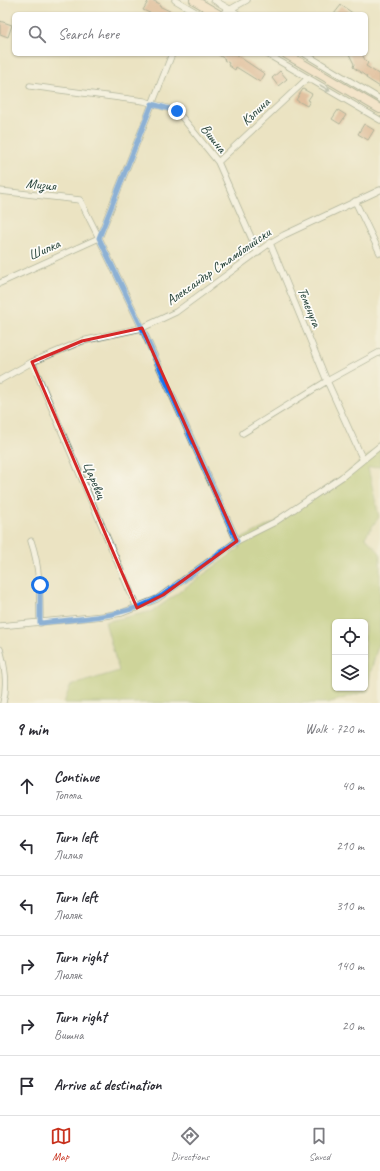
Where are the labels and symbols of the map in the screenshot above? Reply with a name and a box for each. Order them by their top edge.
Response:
one-way arrow [319,84,331,92]
street label: Къпина [237,93,274,129]
route end [168,102,186,120]
street label: Вишна [197,121,231,157]
street label: Мизия [25,174,58,195]
street label: Александър Стамболийски [163,223,275,309]
street label: Шипка [26,234,64,264]
street label: Теменуга [294,285,326,330]
street label: Царевец [79,459,111,503]
route start [31,576,49,594]

